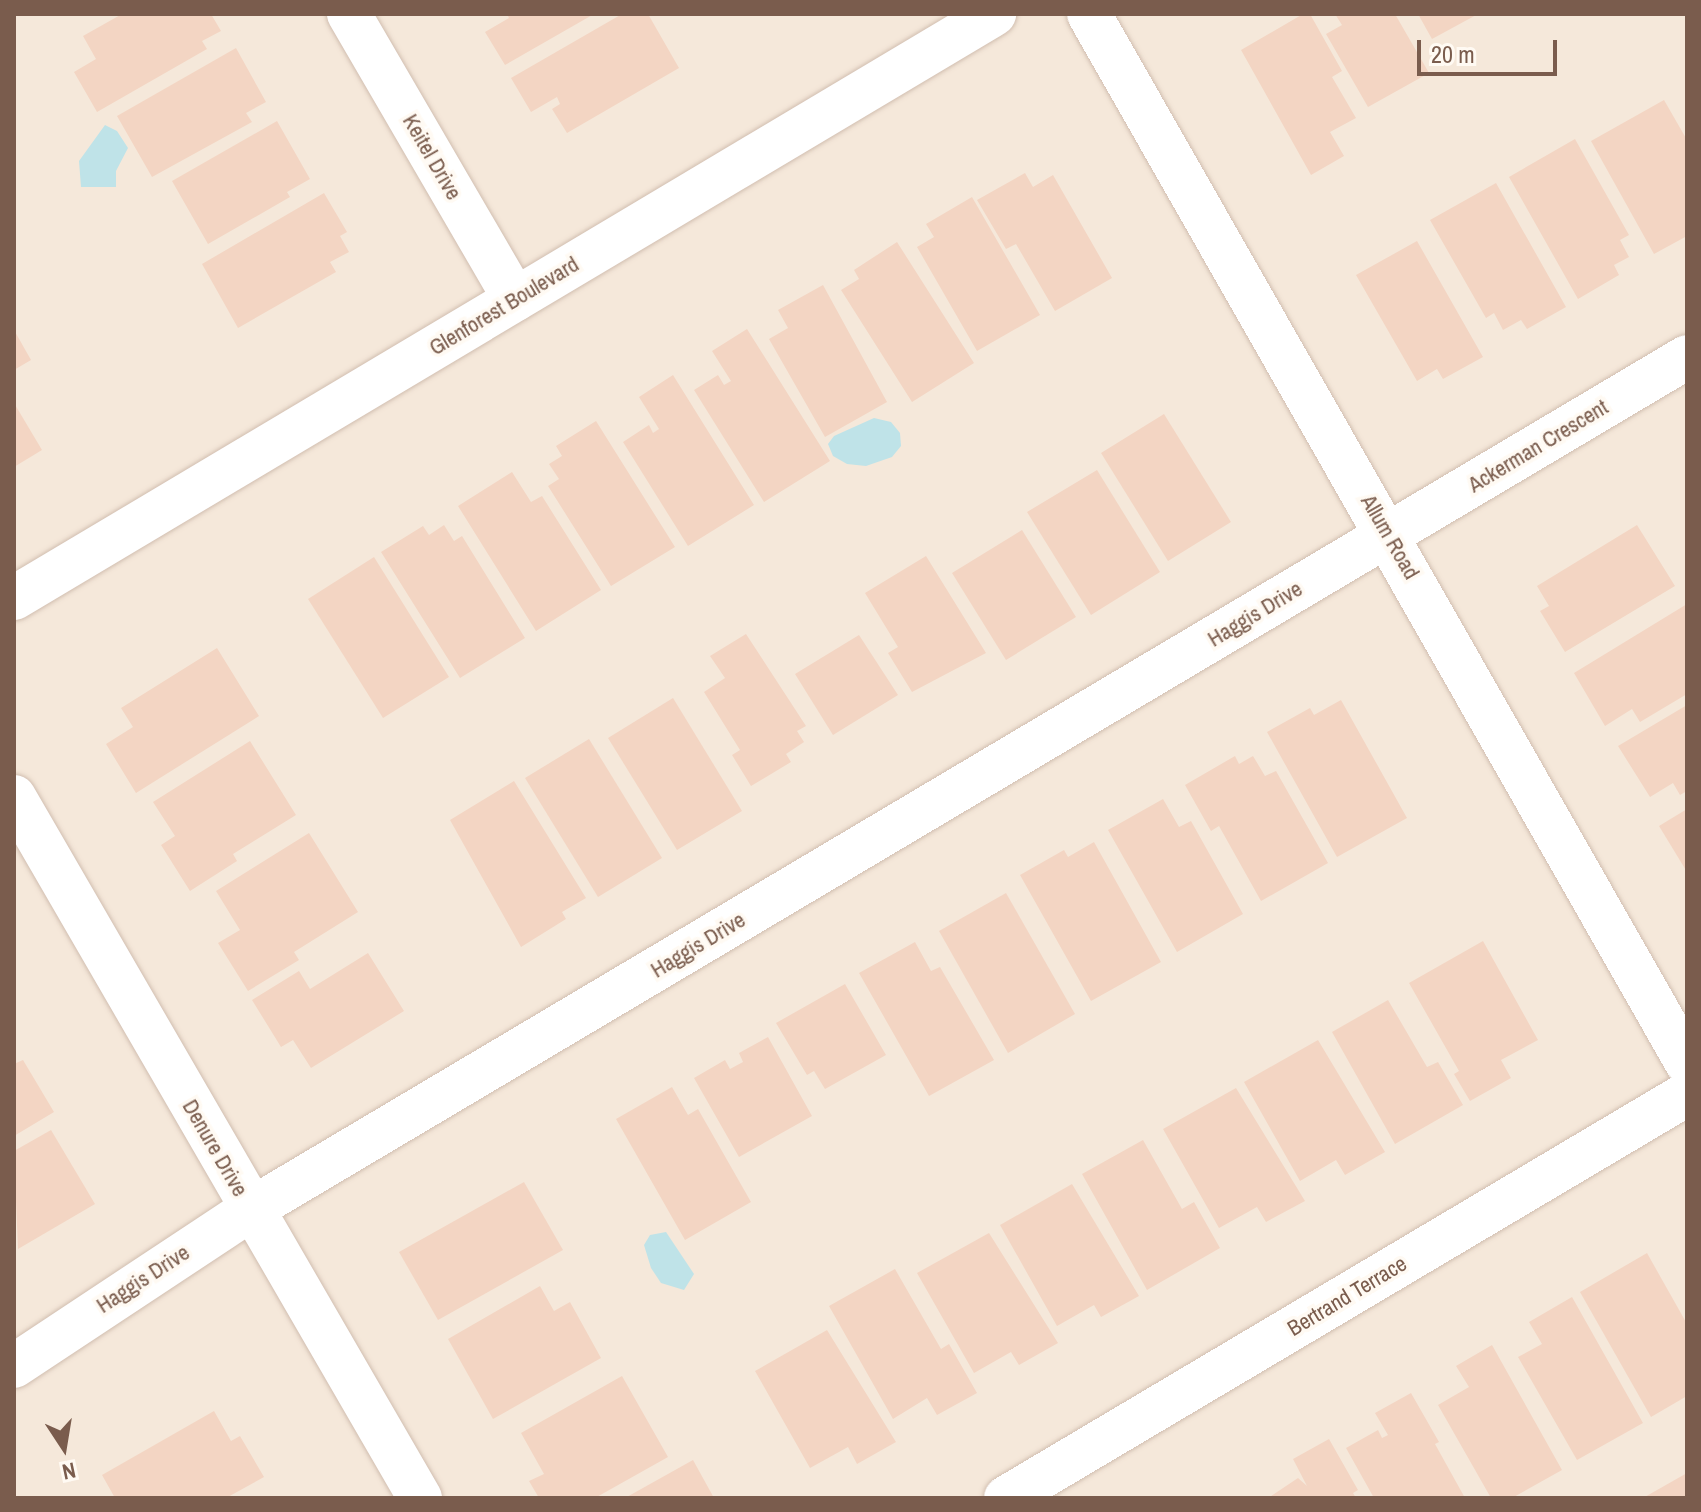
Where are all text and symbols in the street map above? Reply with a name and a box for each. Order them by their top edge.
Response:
scale bar [1421,24,1561,74]
text: 20 m [1431,38,1475,70]
street label: Keitel Drive [397,110,467,204]
street label: Glenforest Boulevard [425,251,583,361]
street label: Ackerman Crescent [1463,394,1613,498]
street label: Allum Road [1355,490,1425,584]
street label: Haggis Drive [1203,576,1307,652]
street label: Haggis Drive [646,907,750,983]
street label: Denure Drive [177,1095,253,1201]
street label: Haggis Drive [92,1239,194,1319]
street label: Bertrand Terrace [1283,1250,1411,1342]
north arrow [24,1408,104,1488]
text: N [59,1455,78,1488]

